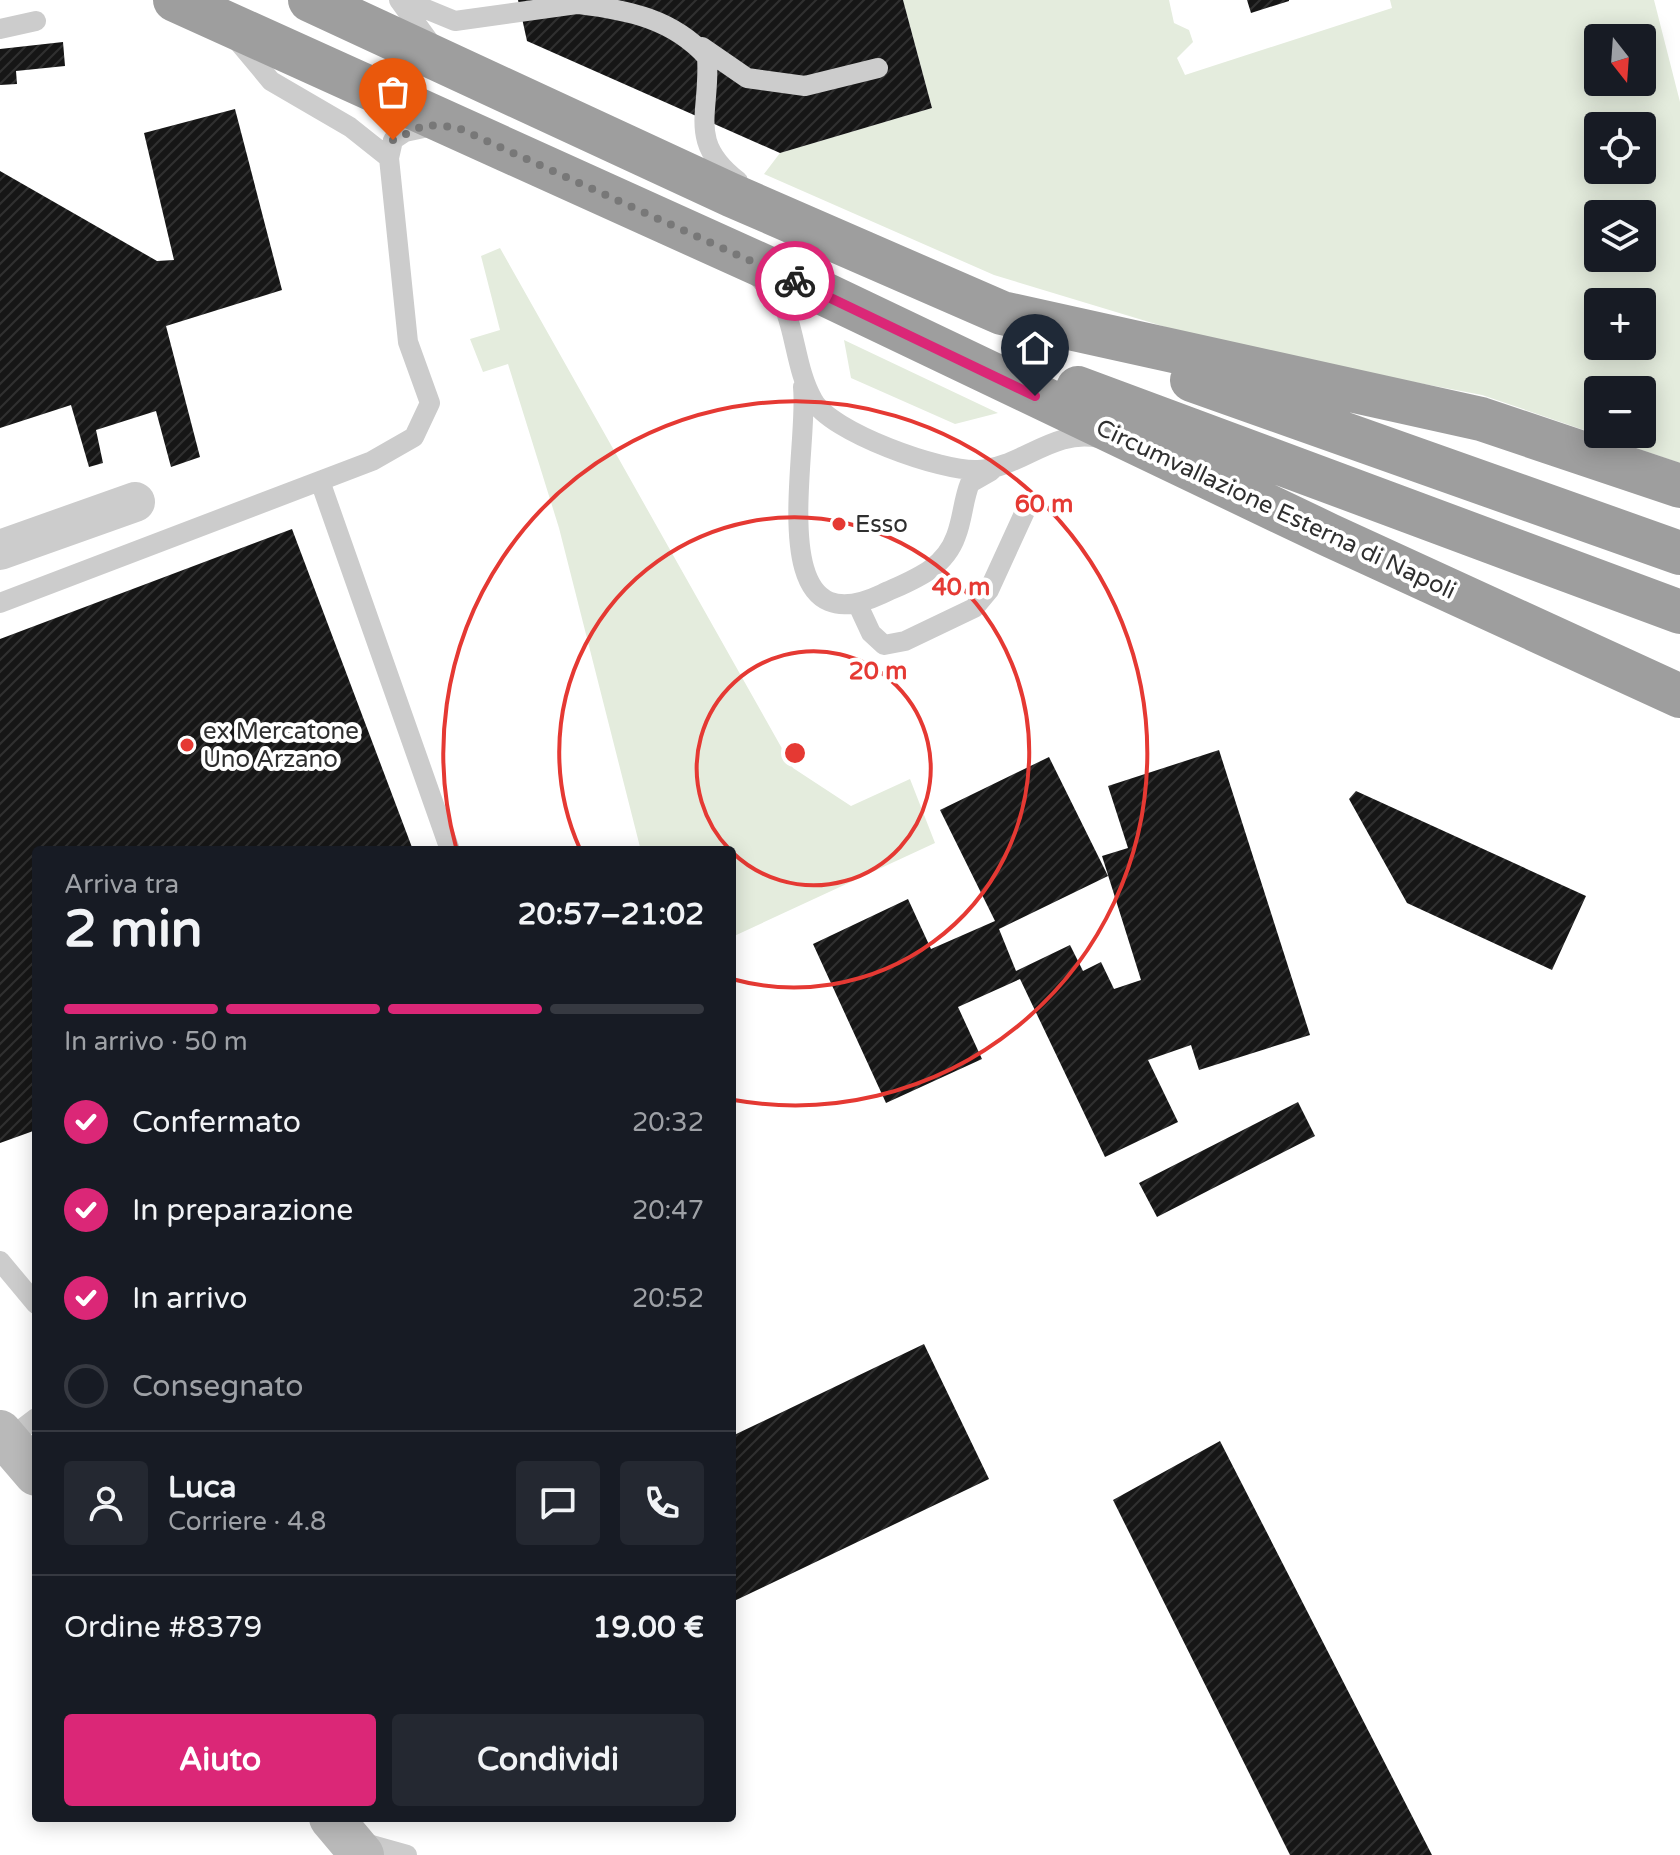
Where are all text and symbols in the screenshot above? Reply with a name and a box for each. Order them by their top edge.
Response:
north arrow [1584,24,1656,96]
map controls [1584,24,1656,448]
pin [359,58,427,140]
icon: bag [371,70,415,114]
button: locate [1584,112,1656,184]
button: layers [1584,200,1656,272]
courier [755,241,835,321]
icon: bike [773,259,817,303]
button: + [1584,288,1656,360]
pin [1001,314,1069,396]
icon: home [1013,326,1057,370]
button: − [1584,376,1656,448]
street label: Circumvallazione Esterna di Napoli [1091,413,1460,606]
text: 60 m [1015,490,1073,519]
place label: Esso [855,510,908,539]
marker: Esso [830,515,848,533]
text: 40 m [932,573,990,602]
text: 20 m [849,657,907,686]
place label: ex Mercatone Uno Arzano [203,717,359,774]
marker: ex Mercatone Uno Arzano [178,736,196,754]
centre of rings [781,739,809,767]
text: Arriva tra [64,869,179,900]
text: 20:57–21:02 [518,896,704,933]
text: 2 min [64,898,203,961]
text: In arrivo · 50 m [64,1026,248,1057]
icon: check [64,1100,108,1144]
text: Confermato [132,1104,301,1141]
text: 20:32 [632,1107,704,1138]
icon: check [64,1188,108,1232]
text: In preparazione [132,1192,353,1229]
text: 20:47 [632,1195,704,1226]
icon: check [64,1276,108,1320]
text: In arrivo [132,1280,248,1317]
text: 20:52 [632,1283,704,1314]
text: Consegnato [132,1368,303,1405]
button: person [64,1461,148,1545]
button: chat [516,1461,600,1545]
button: phone [620,1461,704,1545]
text: Luca [168,1469,236,1506]
text: Corriere · 4.8 [168,1506,326,1537]
text: Ordine #8379 [64,1609,262,1646]
text: 19.00 € [593,1609,704,1646]
button: Aiuto [64,1714,376,1806]
button: Condividi [392,1714,704,1806]

